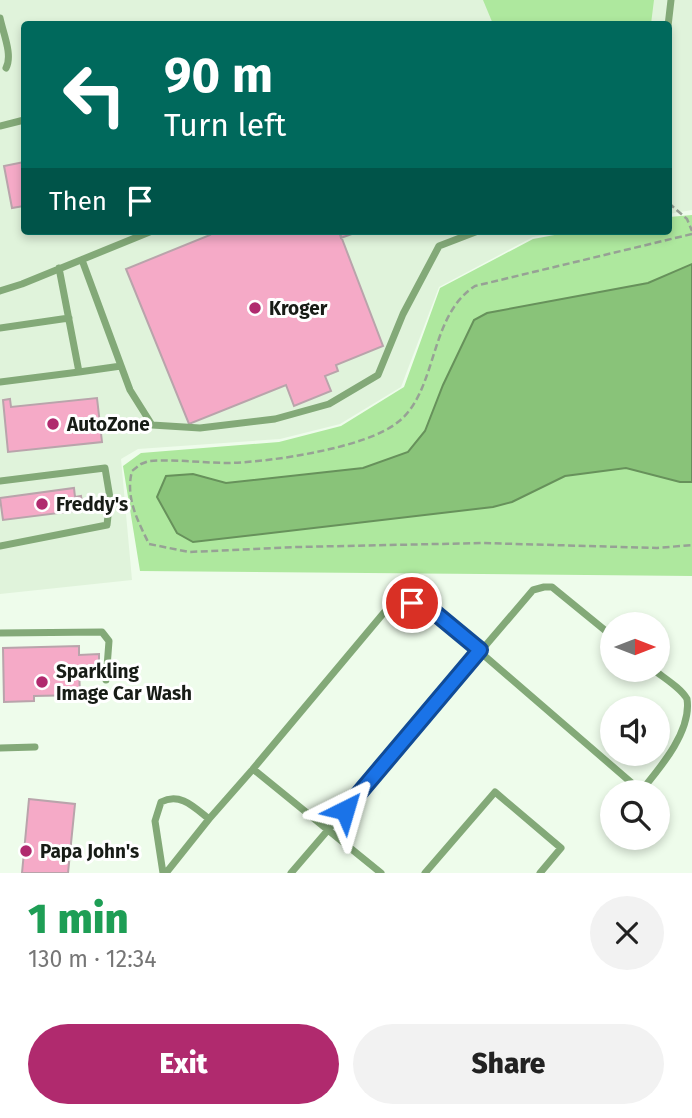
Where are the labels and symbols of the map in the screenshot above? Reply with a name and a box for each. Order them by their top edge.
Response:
place label: Kroger [269,297,328,320]
marker: Kroger [247,300,263,316]
place label: AutoZone [66,413,150,436]
marker: AutoZone [45,416,61,432]
place label: Freddy's [56,493,128,516]
marker: Freddy's [34,496,50,512]
pin [382,573,442,633]
north arrow [600,612,670,682]
place label: Sparkling Image Car Wash [56,660,192,705]
marker: Sparkling Image Car Wash [34,674,50,690]
position arrow [308,773,382,847]
place label: Papa John's [40,840,139,863]
marker: Papa John's [18,843,34,859]

